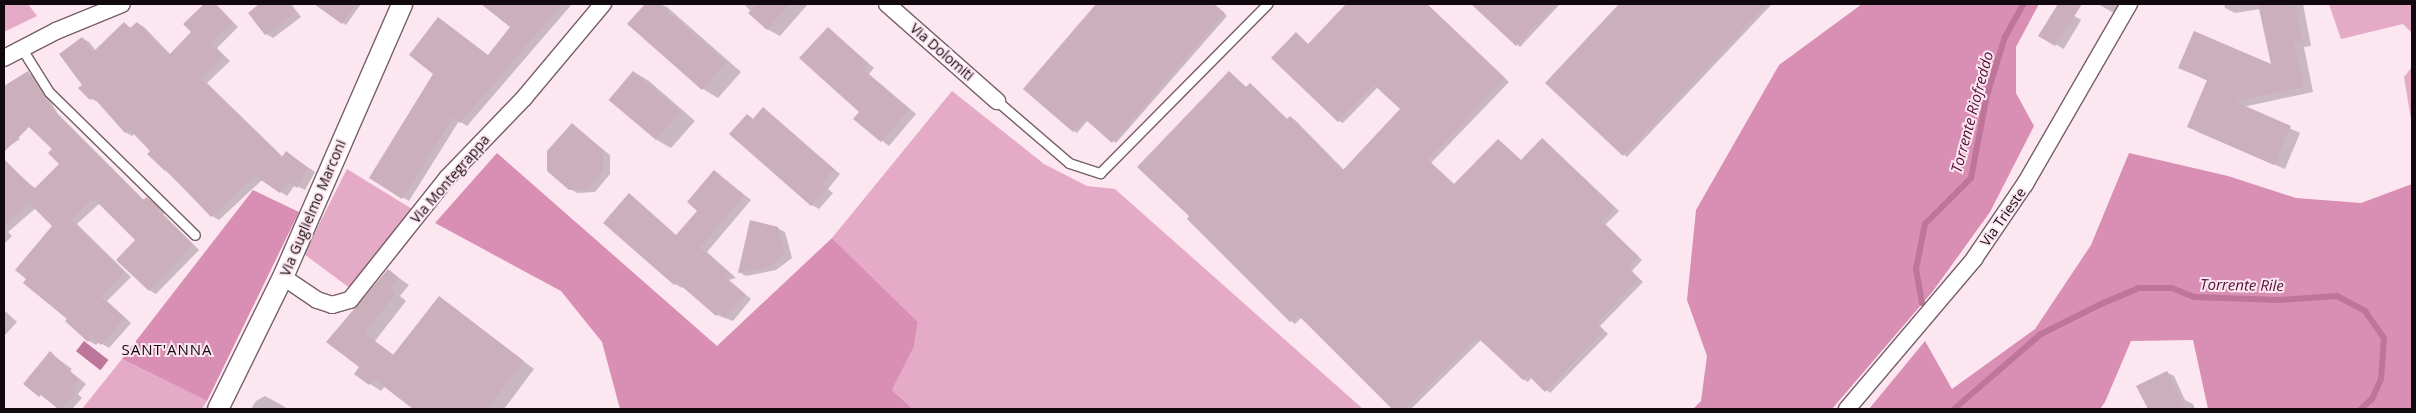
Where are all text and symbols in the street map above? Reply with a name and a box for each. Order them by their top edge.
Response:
street label: Via Dolomiti [907,20,977,84]
water label: Torrente Riofreddo [1947,49,1997,175]
street label: Via Montegrappa [407,131,493,227]
street label: Via Guglielmo Marconi [277,137,349,279]
street label: Via Trieste [1977,184,2029,250]
water label: Torrente Rile [2200,275,2284,295]
district label: SANT'ANNA [120,341,214,359]

